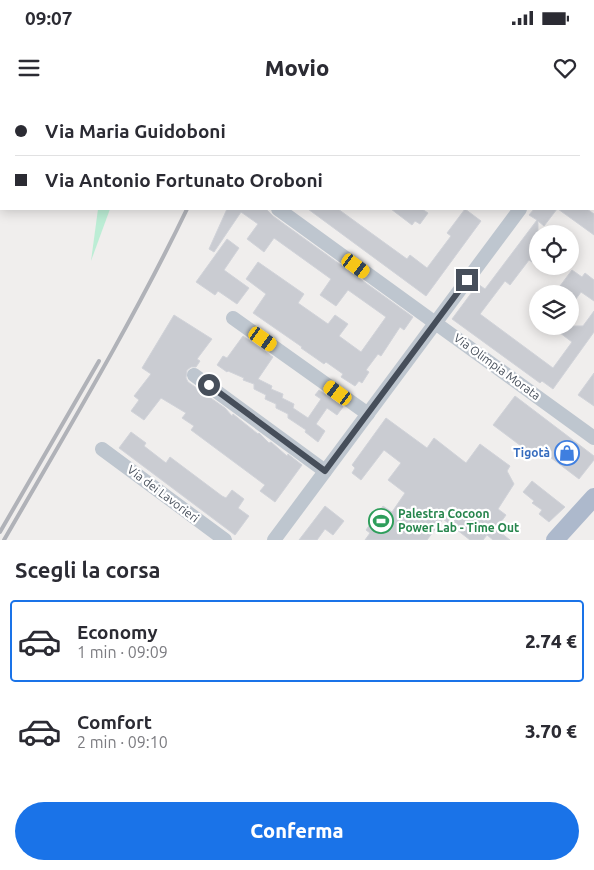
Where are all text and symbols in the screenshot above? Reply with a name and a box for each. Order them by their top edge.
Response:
text: 09:07 [25,7,73,29]
icon: menu [15,54,43,82]
icon: heart [551,54,579,82]
text: Movio [265,55,329,80]
text: Via Maria Guidoboni [45,120,226,142]
text: Via Antonio Fortunato Oroboni [45,169,323,191]
map controls [529,225,579,335]
button: locate [529,225,579,275]
car [339,251,372,281]
route end [456,269,478,291]
button: layers [529,285,579,335]
car [246,324,279,354]
street label: Via Olimpia Morata [452,331,543,402]
route start [198,374,220,396]
car [321,378,354,408]
shop icon: Tigotà [554,440,580,466]
place label: Tigotà [513,446,550,459]
street label: Via dei Lavorieri [125,463,202,525]
place label: Palestra Cocoon Power Lab - Time Out [398,507,519,534]
sports icon: Palestra Cocoon Power Lab - Time Out [368,508,394,534]
text: Scegli la corsa [15,557,161,582]
icon: car [17,619,62,664]
text: Economy [77,621,158,643]
text: 2.74 € [525,630,577,652]
text: 1 min · 09:09 [77,643,168,661]
icon: car [17,709,62,754]
text: Comfort [77,711,152,733]
text: 3.70 € [525,720,577,742]
text: 2 min · 09:10 [77,733,168,751]
button: Conferma [15,802,579,860]

